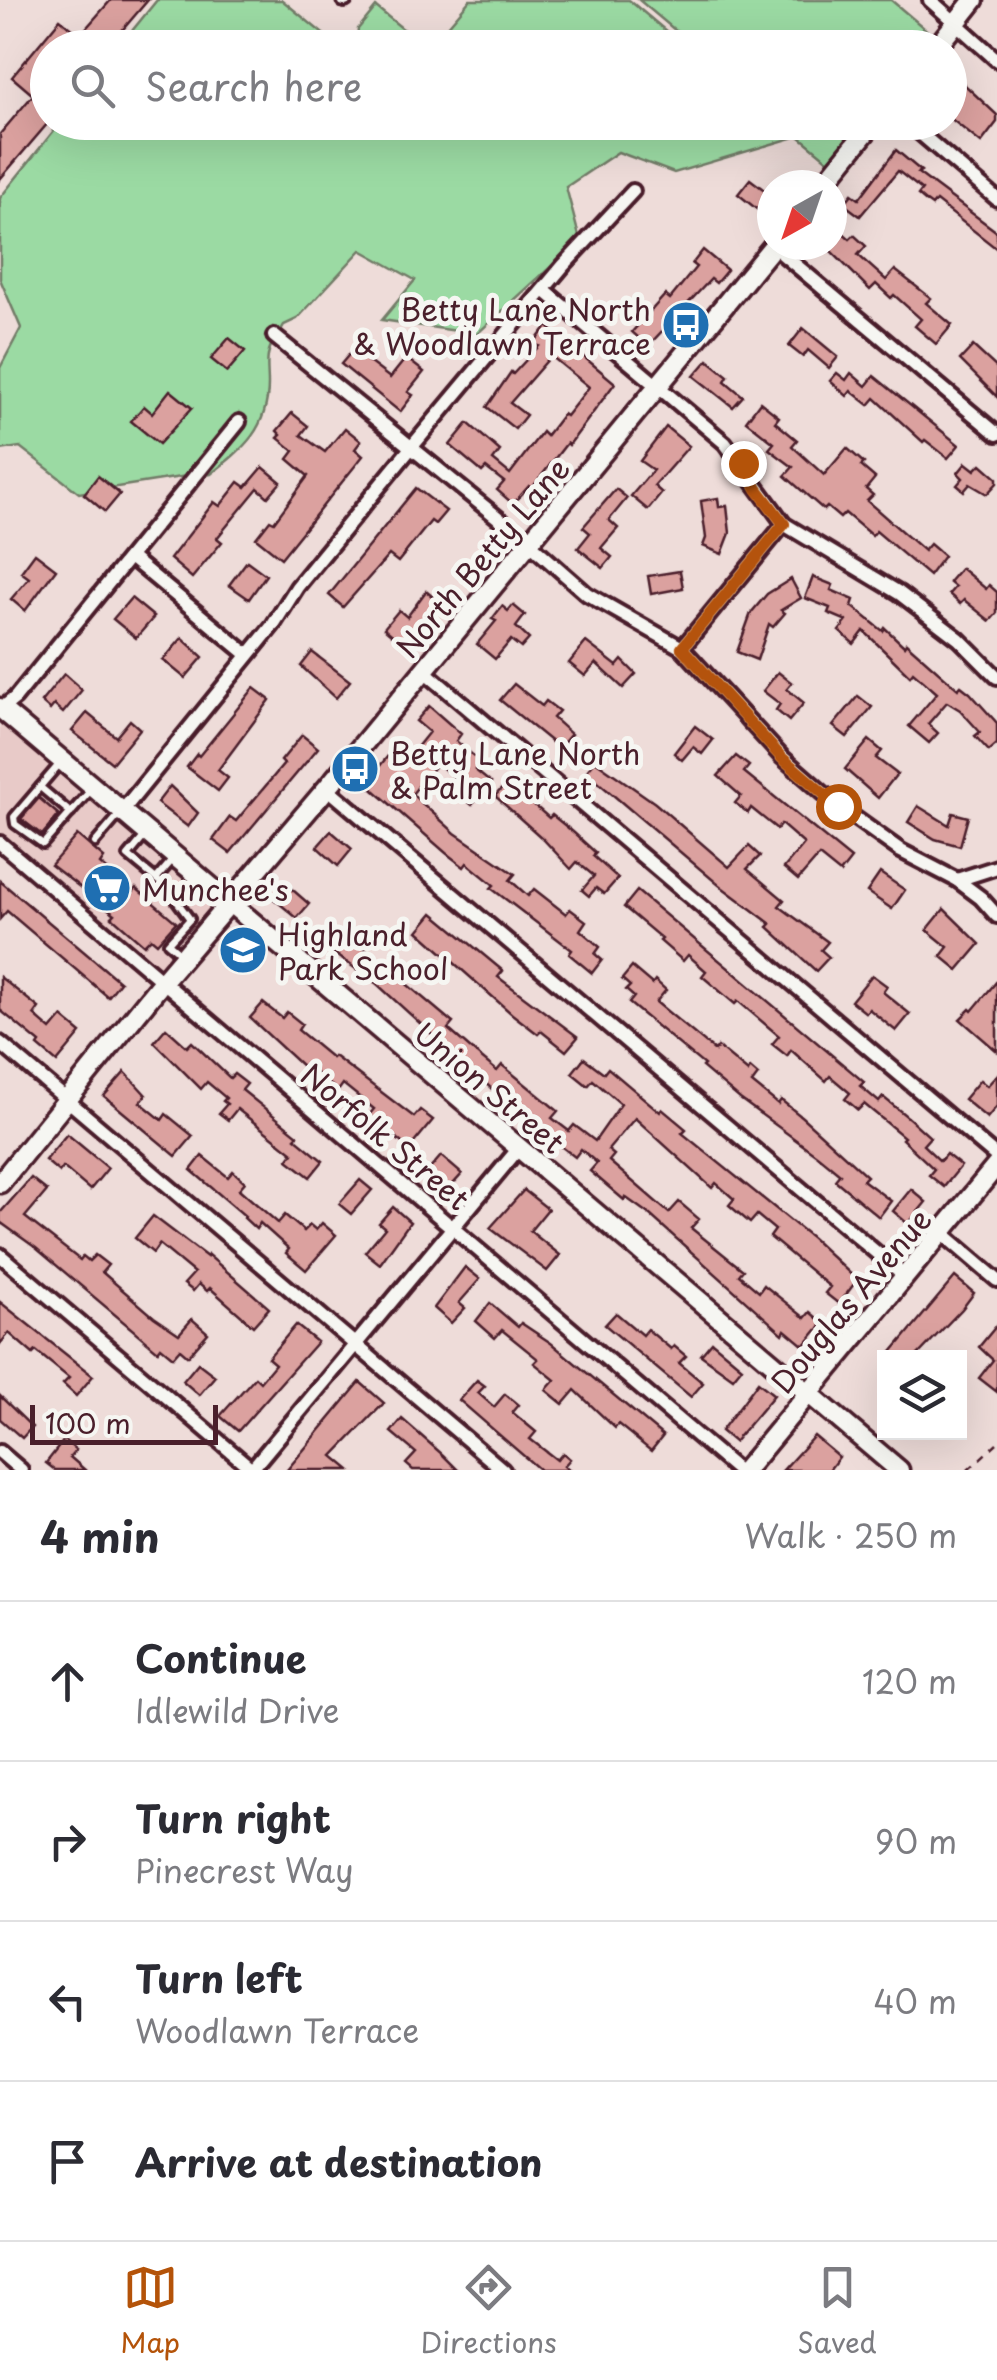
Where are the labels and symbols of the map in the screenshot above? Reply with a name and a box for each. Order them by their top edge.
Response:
north arrow [757,170,847,260]
place label: Betty Lane North & Woodlawn Terrace [353,286,651,365]
bus stop icon: Betty Lane North & Woodlawn Terrace [660,299,712,351]
route end [721,441,767,487]
street label: North Betty Lane [385,447,579,667]
place label: Betty Lane North & Palm Street [390,730,640,809]
bus stop icon: Betty Lane North & Palm Street [329,743,381,795]
route start [816,784,862,830]
supermarket icon: Munchee's [81,862,133,914]
place label: Munchee's [142,866,289,911]
place label: Highland Park School [278,911,448,990]
school or university icon: Highland Park School [217,924,269,976]
street label: Union Street [405,1011,575,1163]
street label: Norfolk Street [292,1052,480,1220]
street label: Douglas Avenue [759,1198,941,1402]
scale bar [30,1400,218,1444]

